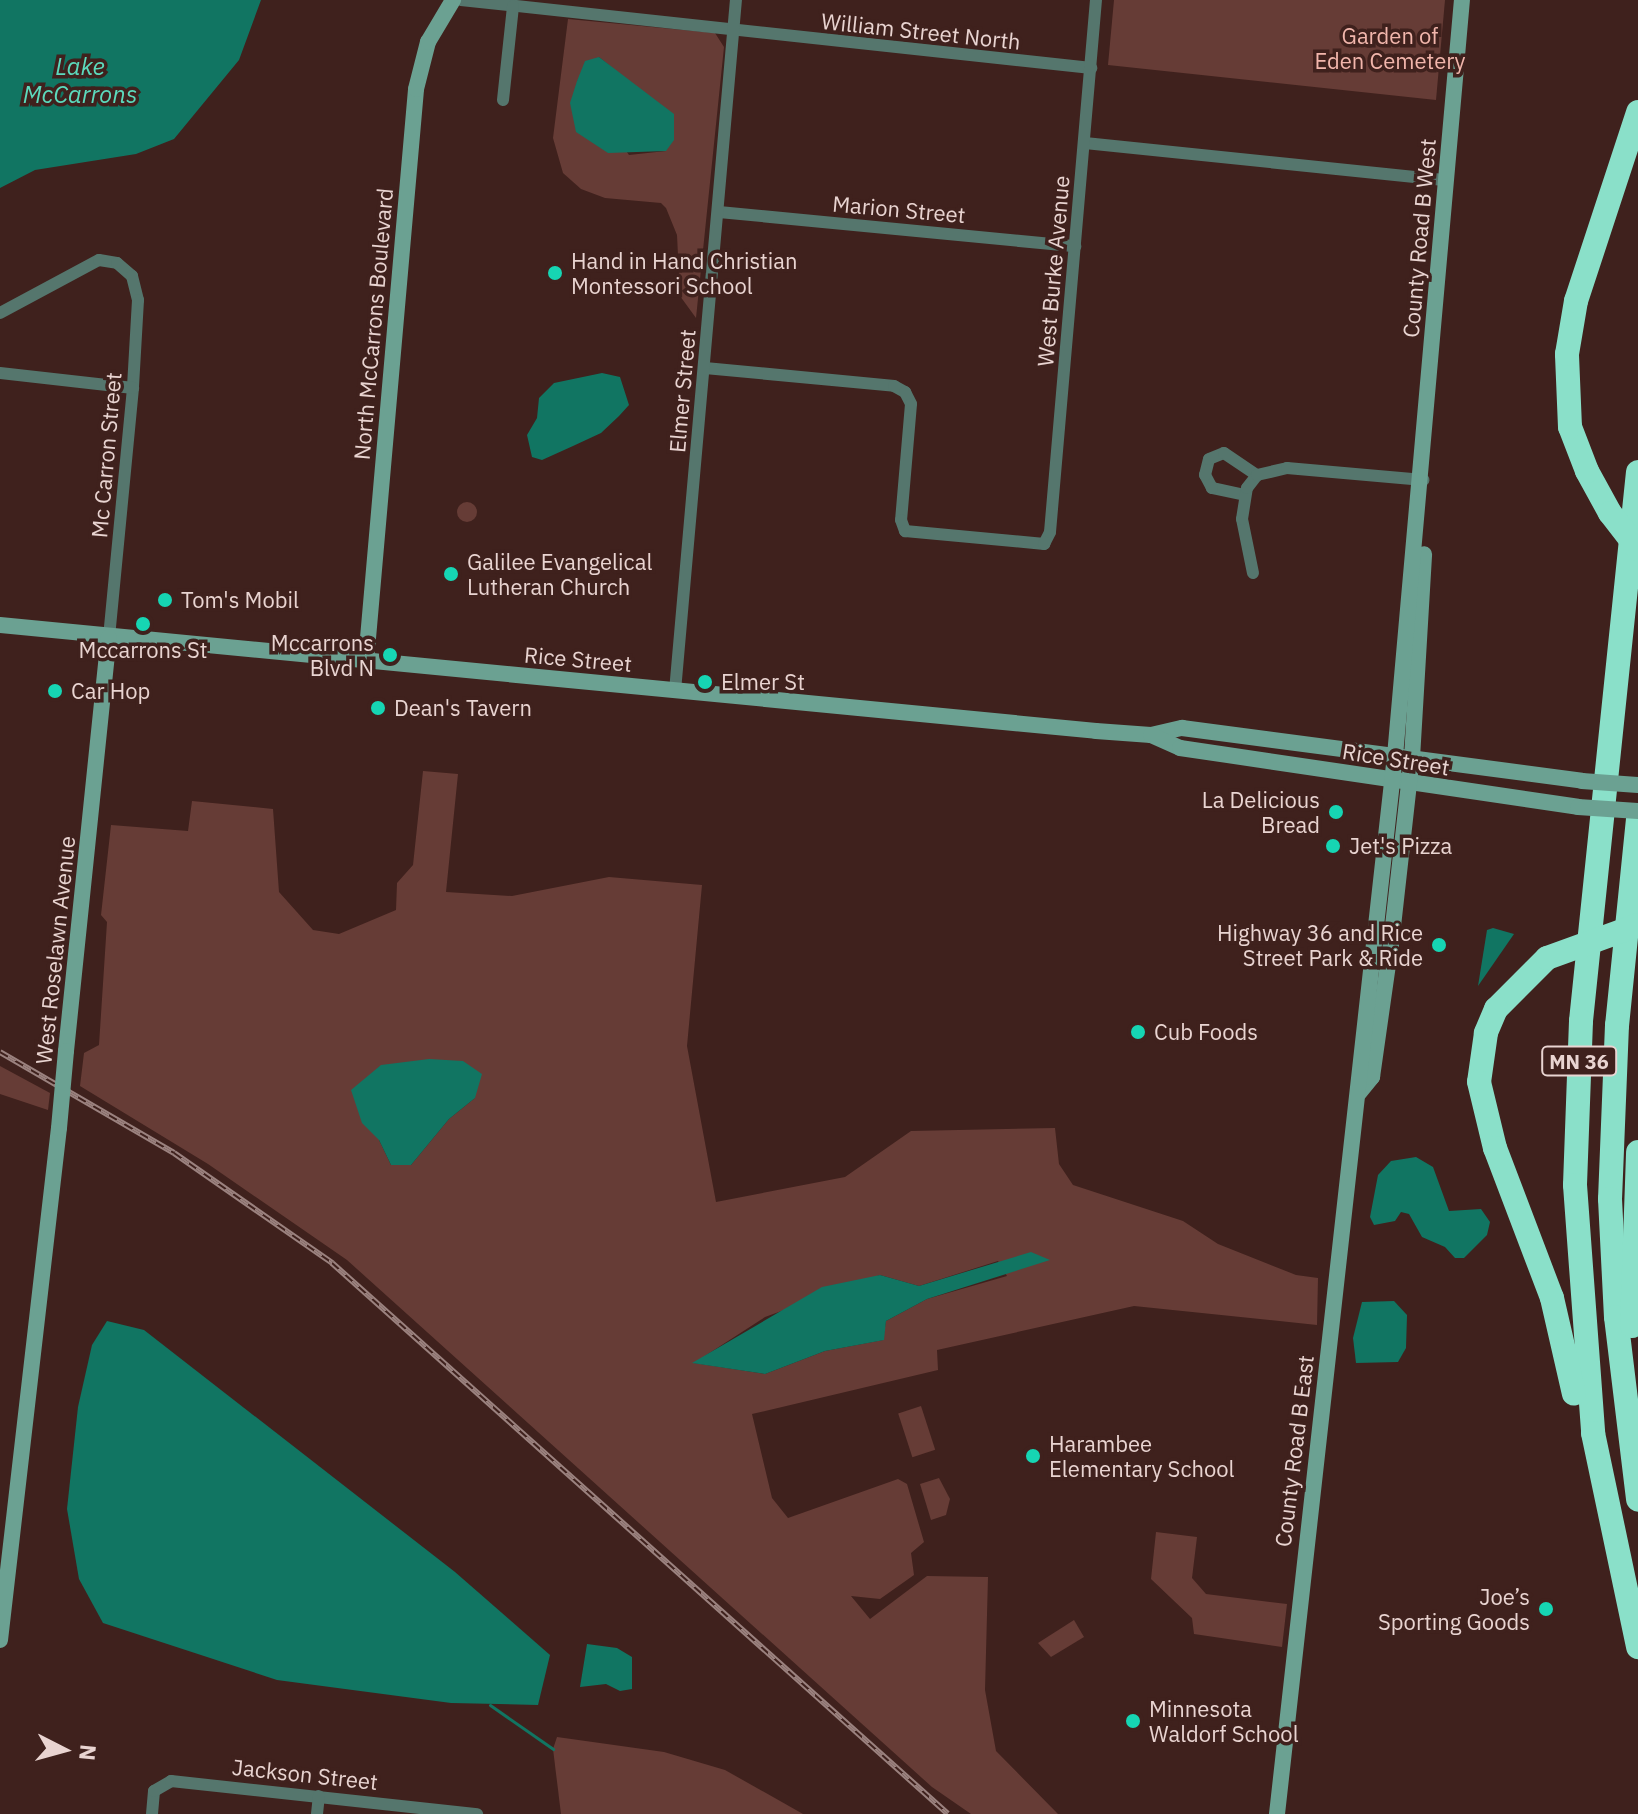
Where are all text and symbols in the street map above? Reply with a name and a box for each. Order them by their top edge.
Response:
street label: William Street North [820,7,1022,55]
park label: Garden of Eden Cemetery [1314,22,1466,74]
water label: Lake McCarrons [23,53,137,109]
street label: County Road B West [1397,137,1441,339]
street label: West Burke Avenue [1031,174,1075,368]
street label: North McCarrons Boulevard [348,187,398,461]
street label: Marion Street [831,190,967,228]
place label: Hand in Hand Christian Montessori School [571,247,797,298]
marker: Hand in Hand Christian Montessori School [546,264,564,282]
street label: Elmer Street [663,328,701,454]
street label: Mc Carron Street [86,371,126,539]
place label: Galilee Evangelical Lutheran Church [467,548,652,600]
marker: Galilee Evangelical Lutheran Church [442,565,460,583]
place label: Tom's Mobil [181,587,299,613]
marker: Tom's Mobil [156,591,174,609]
marker: Mccarrons St [134,615,152,633]
place label: Mccarrons Blvd N [271,629,374,680]
place label: Mccarrons St [79,637,207,663]
street label: Rice Street [523,641,633,677]
marker: Mccarrons Blvd N [381,646,399,664]
place label: Elmer St [721,669,805,695]
marker: Elmer St [696,673,714,691]
place label: Car Hop [71,678,150,704]
marker: Car Hop [46,682,64,700]
place label: Dean's Tavern [394,695,532,721]
marker: Dean's Tavern [369,699,387,717]
street label: Rice Street [1341,738,1451,780]
place label: La Delicious Bread [1202,786,1320,838]
marker: La Delicious Bread [1327,803,1345,821]
place label: Jet's Pizza [1349,833,1452,859]
street label: West Roselawn Avenue [30,835,80,1065]
marker: Jet's Pizza [1324,837,1342,855]
place label: Highway 36 and Rice Street Park & Ride [1217,919,1423,970]
marker: Highway 36 and Rice Street Park & Ride [1430,936,1448,954]
place label: Cub Foods [1154,1019,1258,1045]
marker: Cub Foods [1129,1023,1147,1041]
road number: MN 36 [1541,1045,1617,1077]
street label: County Road B East [1269,1354,1319,1548]
place label: Harambee Elementary School [1049,1430,1235,1482]
marker: Harambee Elementary School [1024,1447,1042,1465]
place label: Joe’s Sporting Goods [1378,1583,1530,1634]
marker: Joe’s Sporting Goods [1537,1600,1555,1618]
place label: Minnesota Waldorf School [1149,1695,1299,1746]
north arrow [24,1710,104,1790]
marker: Minnesota Waldorf School [1124,1712,1142,1730]
text: N [73,1743,104,1762]
street label: Jackson Street [231,1753,379,1795]

